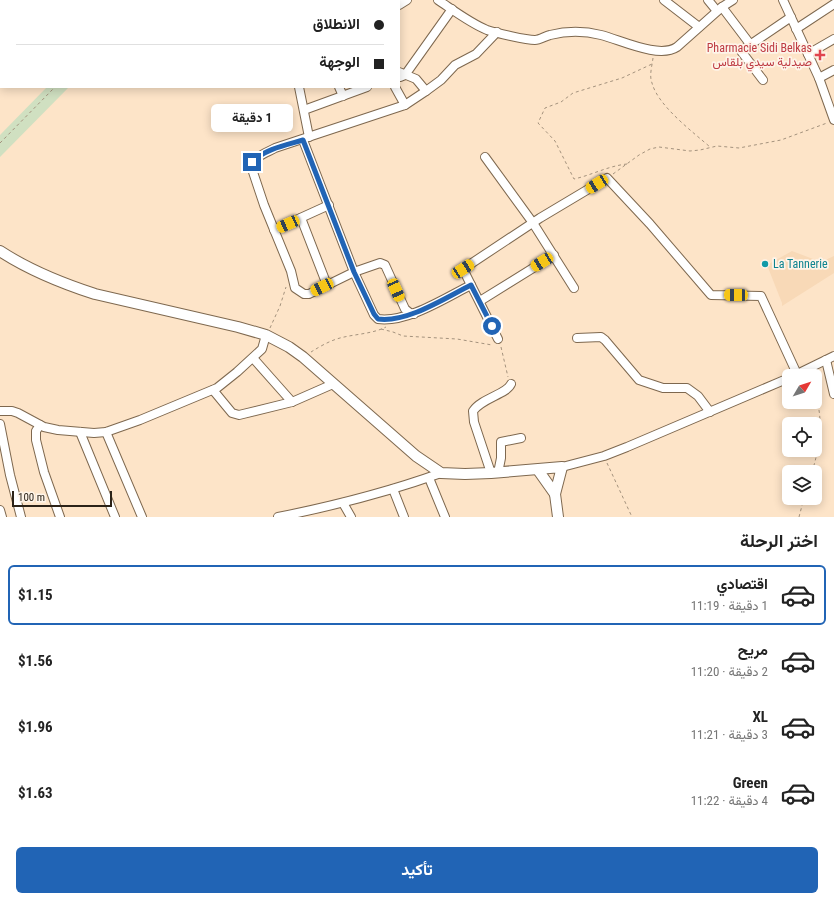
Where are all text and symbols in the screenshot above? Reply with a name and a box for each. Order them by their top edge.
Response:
text: الانطلاق [313,15,360,33]
place label: Pharmacie Sidi Belkas صيدلية سيدي بلقاس [707,41,812,72]
marker: Pharmacie Sidi Belkas صيدلية سيدي بلقاس [815,50,825,60]
text: الوجهة [319,53,360,71]
callout: 1 دقيقة [211,104,293,132]
text: 1 دقيقة [232,110,272,125]
route end [243,153,261,171]
car [584,173,610,195]
car [275,214,301,234]
car [529,251,555,273]
car [450,257,476,281]
place label: La Tannerie [773,257,828,271]
marker: La Tannerie [760,259,770,269]
car [309,276,335,298]
car [386,277,406,303]
car [724,289,748,301]
route start [483,317,501,335]
north arrow [782,369,822,409]
map controls [782,369,822,505]
button: locate [782,417,822,457]
button: layers [782,465,822,505]
scale bar [12,489,112,508]
text: 100 m [18,491,45,504]
text: اختر الرحلة [740,530,818,551]
text: اقتصادي [716,575,768,593]
icon: car [780,577,816,613]
text: $1.15 [18,586,53,604]
text: 1 دقيقة · 11:19 [691,598,768,613]
text: مريح [738,641,768,659]
icon: car [780,643,816,679]
text: $1.56 [18,652,53,670]
text: 2 دقيقة · 11:20 [691,664,768,679]
text: XL [752,708,768,726]
icon: car [780,709,816,745]
text: $1.96 [18,718,53,736]
text: 3 دقيقة · 11:21 [691,727,768,742]
text: Green [733,774,768,792]
icon: car [780,775,816,811]
text: $1.63 [18,784,53,802]
text: 4 دقيقة · 11:22 [691,793,768,808]
button: تأكيد [16,847,818,893]

